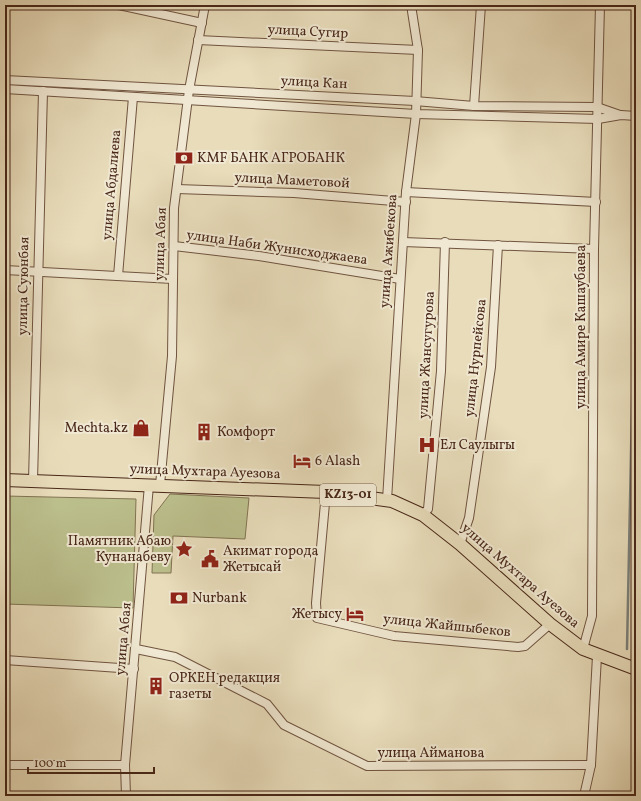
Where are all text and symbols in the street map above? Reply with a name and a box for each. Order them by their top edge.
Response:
street label: улица Сугир [267,20,349,44]
street label: улица Кан [280,72,348,94]
street label: улица Абдалиева [98,129,126,241]
bank icon: KMF БАНК АГРОБАНК [174,148,194,168]
place label: KMF БАНК АГРОБАНК [197,149,345,168]
street label: улица Маметовой [234,168,351,194]
street label: улица Ажибекова [376,193,402,309]
street label: улица Абая [150,207,172,281]
street label: улица Наби Жунисходжаева [185,226,369,270]
street label: улица Суюнбая [14,236,34,336]
street label: улица Амире Кашаубаева [572,245,591,409]
street label: улица Жансугурова [414,291,440,419]
street label: улица Нурпейсова [460,298,492,418]
shop icon: Mechta.kz [131,418,151,438]
place label: Mechta.kz [65,419,128,438]
building icon: Комфорт [194,422,214,442]
place label: Комфорт [217,423,275,442]
hospital icon: Ел Саулыгы [417,435,437,455]
place label: Ел Саулыгы [440,436,515,455]
hotel icon: 6 Alash [292,451,312,471]
place label: 6 Alash [315,452,360,471]
street label: улица Мухтара Ауезова [129,460,281,484]
road number: KZ13-01 [320,484,376,506]
street label: улица Мухтара Ауезова [457,519,583,633]
place label: Памятник Абаю Кунанабеву [68,532,171,567]
place icon: Памятник Абаю Кунанабеву [174,539,194,559]
place label: Акимат города Жетысай [223,542,318,577]
public building icon: Акимат города Жетысай [200,549,220,569]
bank icon: Nurbank [169,588,189,608]
place label: Nurbank [192,589,247,608]
street label: улица Абая [111,602,137,676]
hotel icon: Жетысу [345,604,365,624]
place label: Жетысу [292,605,342,624]
street label: улица Жайшыбеков [382,610,512,642]
place label: ОРКЕН редакция газеты [169,669,280,704]
building icon: ОРКЕН редакция газеты [146,676,166,696]
street label: улица Айманова [378,744,484,763]
scale bar [28,749,154,775]
text: 100 m [34,756,67,772]

